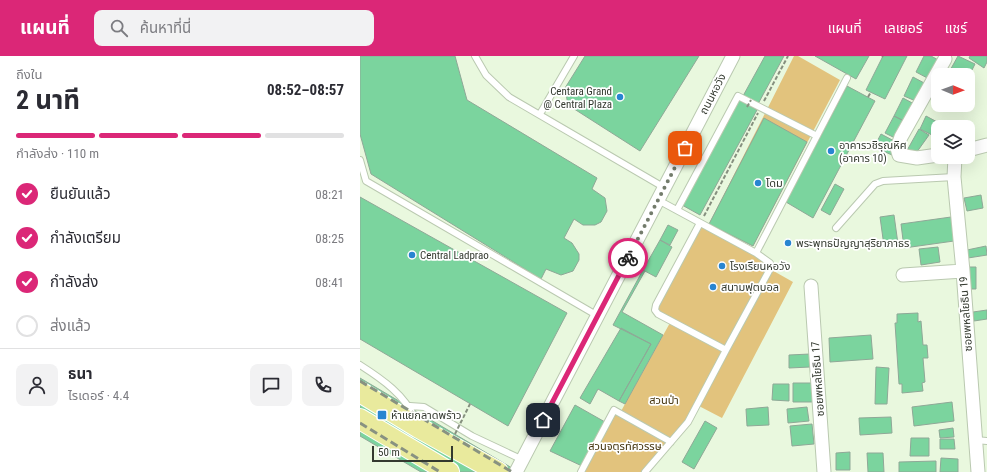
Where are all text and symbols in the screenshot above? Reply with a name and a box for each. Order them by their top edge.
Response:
search box [94,10,374,46]
text: แผนที่ [20,16,70,39]
icon: search [108,17,130,39]
text: ค้นหาที่นี่ [140,19,191,37]
text: แผนที่ [828,20,862,36]
text: เลเยอร์ [884,20,923,36]
text: แชร์ [945,20,967,36]
text: ถึงใน [16,67,42,82]
north arrow [931,68,975,112]
map controls [931,68,975,164]
street label: ถนนหอวัง [697,71,729,117]
text: 08:52–08:57 [267,81,344,99]
text: 2 นาที [16,85,80,115]
place label: Centara Grand @ Central Plaza [544,85,612,111]
marker: Centara Grand @ Central Plaza [615,92,625,102]
button: layers [931,120,975,164]
pin [668,131,702,165]
icon: bag [674,137,696,159]
place label: อาคารวชิรุณหิศ (อาคาร 10) [839,139,907,165]
text: กำลังส่ง · 110 m [16,146,99,161]
marker: อาคารวชิรุณหิศ (อาคาร 10) [826,146,836,156]
place label: โดม [766,177,783,190]
marker: โดม [753,178,763,188]
icon: check [16,183,38,205]
text: ยืนยันแล้ว [50,185,111,203]
text: 08:21 [315,187,344,202]
icon: check [16,227,38,249]
text: กำลังเตรียม [50,229,121,247]
text: 08:25 [315,231,344,246]
place label: พระพุทธปัญญาสุริยาภาธร [796,237,909,250]
courier [608,238,648,278]
marker: พระพุทธปัญญาสุริยาภาธร [783,238,793,248]
icon: bike [617,247,639,269]
place label: Central Ladprao [420,249,489,262]
marker: Central Ladprao [407,250,417,260]
place label: โรงเรียนหอวัง [730,260,791,273]
marker: โรงเรียนหอวัง [717,261,727,271]
icon: check [16,271,38,293]
text: กำลังส่ง [50,273,98,291]
text: 08:41 [315,275,344,290]
street label: ซอยพหลโยธิน 19 [957,276,975,352]
place label: สนามฟุตบอล [721,281,779,294]
marker: สนามฟุตบอล [708,282,718,292]
text: ส่งแล้ว [50,317,91,335]
street label: ซอยพหลโยธิน 17 [809,341,827,417]
button: person [16,364,58,406]
button: chat [250,364,292,406]
button: phone [302,364,344,406]
text: ธนา [68,365,93,383]
text: ไรเดอร์ · 4.4 [68,388,129,403]
park label: สวนป่า [649,394,679,407]
pin [526,403,560,437]
marker: ห้าแยกลาดพร้าว [376,409,388,421]
place label: ห้าแยกลาดพร้าว [391,409,461,422]
icon: home [532,409,554,431]
park label: สวนจตุรทัศวรรษ [588,440,662,453]
scale bar [372,444,453,463]
text: 50 m [378,446,400,459]

